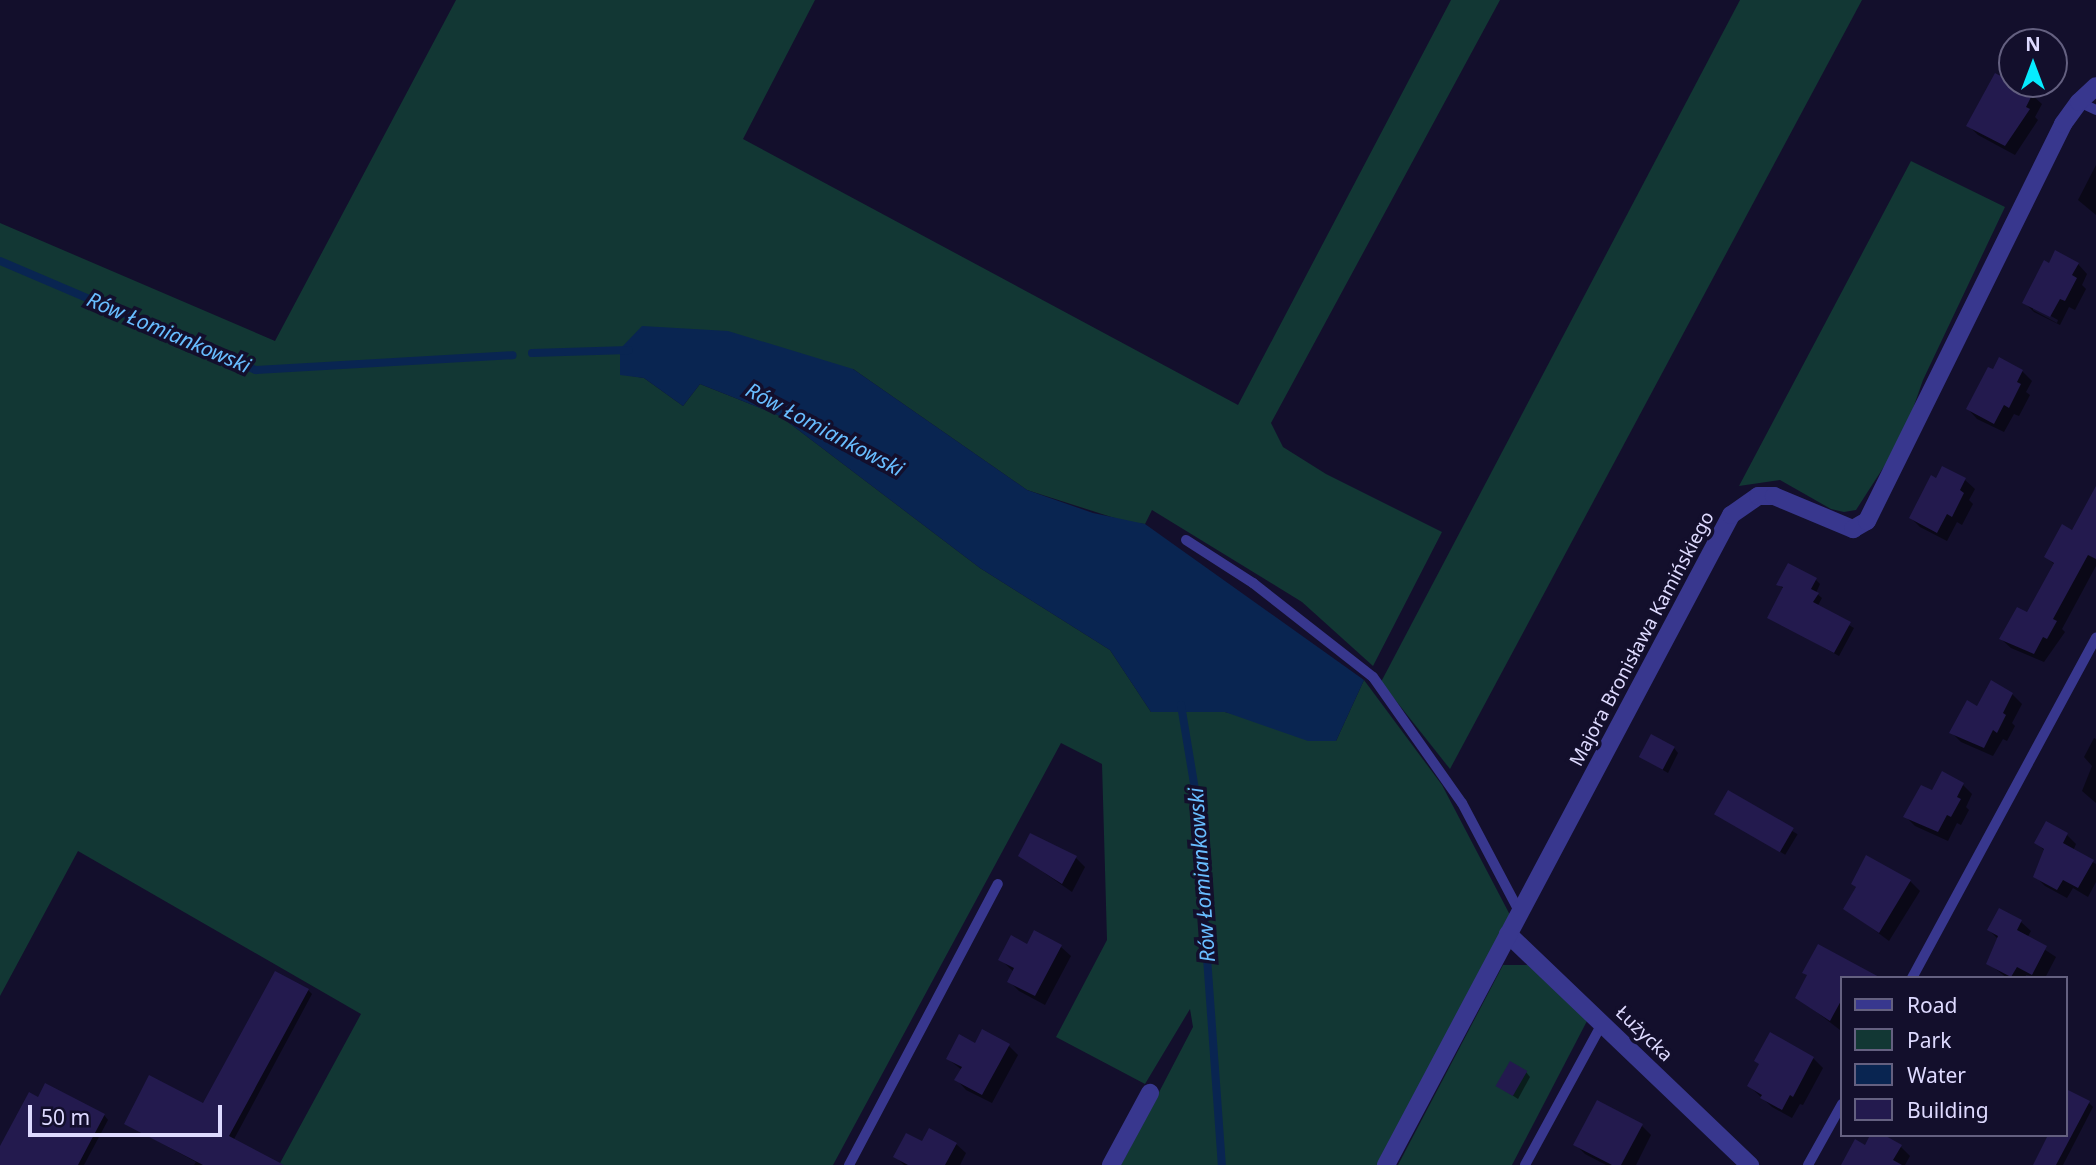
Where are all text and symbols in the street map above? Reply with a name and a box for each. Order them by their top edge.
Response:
north arrow [1998,28,2068,98]
text: N [2025,31,2041,57]
water label: Rów Łomiankowski [83,286,255,378]
water label: Rów Łomiankowski [742,377,908,481]
street label: Majora Bronisława Kamińskiego [1565,508,1719,770]
water label: Rów Łomiankowski [1182,787,1220,963]
legend [1840,976,2068,1137]
text: Road [1907,991,1957,1019]
street label: Łużycka [1611,1001,1677,1067]
text: Park [1907,1026,1951,1054]
text: Water [1907,1061,1966,1089]
scale bar [32,1092,226,1136]
text: Building [1907,1096,1989,1124]
text: 50 m [41,1103,90,1131]

